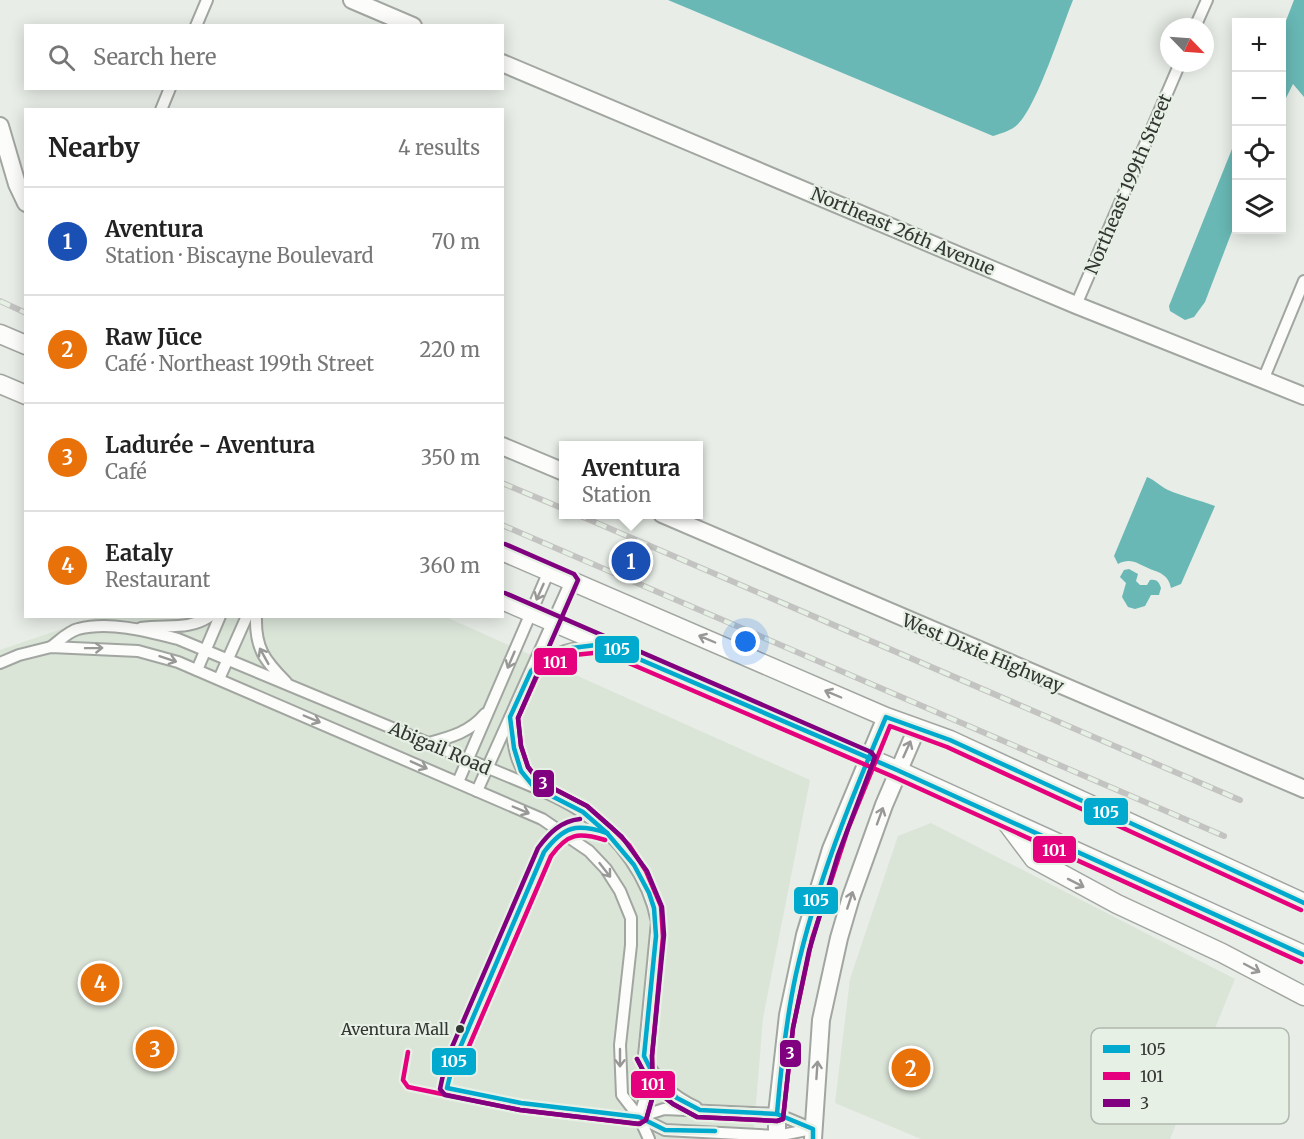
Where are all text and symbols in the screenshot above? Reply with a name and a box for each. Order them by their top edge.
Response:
north arrow [1160,18,1214,72]
map controls [1232,18,1286,234]
button: + [1232,18,1286,72]
search box [24,24,504,90]
icon: search [45,41,78,74]
text: Search here [93,43,216,71]
button: − [1232,72,1286,126]
street label: Northeast 199th Street [1080,90,1176,278]
button: locate [1232,126,1286,180]
text: Nearby [48,131,140,164]
text: 4 results [398,135,480,160]
button: layers [1232,180,1286,234]
street label: Northeast 26th Avenue [808,182,998,280]
text: Aventura [105,215,204,243]
text: 1 [63,229,72,254]
text: 70 m [432,229,480,254]
text: Station · Biscayne Boulevard [105,243,374,268]
text: Raw Jūce [105,323,202,351]
text: 2 [62,337,73,362]
text: 220 m [420,337,480,362]
text: Café · Northeast 199th Street [105,351,374,376]
text: Ladurée - Aventura [105,431,315,459]
popup [559,441,703,519]
text: 3 [62,445,73,470]
text: 350 m [421,445,480,470]
text: Aventura [582,454,680,482]
text: Café [105,459,147,484]
text: Station [582,482,651,507]
pin: 1 [612,538,650,584]
text: Eataly [105,539,173,567]
text: 4 [61,553,74,578]
text: 360 m [419,553,480,578]
text: Restaurant [105,567,210,592]
one-way arrow [534,582,545,600]
street label: West Dixie Highway [898,608,1068,698]
your location [731,627,760,656]
one-way arrow [698,633,716,644]
line badge: 105 [594,635,640,664]
text: 105 [604,639,630,659]
one-way arrow [84,643,104,654]
line badge: 101 [533,647,578,676]
one-way arrow [258,648,270,665]
one-way arrow [505,650,516,668]
text: 101 [543,652,568,672]
one-way arrow [158,654,177,665]
one-way arrow [824,688,842,699]
one-way arrow [302,714,321,725]
street label: Abigail Road [384,716,495,780]
one-way arrow [902,741,913,759]
one-way arrow [409,760,427,771]
line badge: 3 [532,769,555,798]
text: 3 [538,773,548,793]
line badge: 105 [1083,797,1129,826]
text: 105 [1093,802,1119,822]
one-way arrow [511,804,529,816]
one-way arrow [876,808,887,826]
line badge: 101 [1032,835,1077,864]
text: 101 [1042,840,1067,860]
one-way arrow [599,862,612,878]
one-way arrow [1067,878,1085,889]
line badge: 105 [793,886,839,915]
text: 105 [803,890,829,910]
one-way arrow [846,891,857,910]
pin: 4 [80,960,120,1006]
one-way arrow [1242,963,1260,975]
place label: Aventura Mall [340,1019,449,1039]
marker: Aventura Mall [454,1023,466,1035]
pin: 3 [136,1026,174,1072]
legend [1091,1028,1289,1124]
line badge: 3 [779,1039,802,1068]
text: 105 [1140,1039,1166,1059]
text: 3 [785,1043,795,1063]
pin: 2 [892,1046,930,1090]
line badge: 105 [431,1047,477,1076]
one-way arrow [614,1047,626,1067]
text: 105 [441,1051,467,1071]
one-way arrow [812,1061,823,1081]
text: 101 [1140,1066,1163,1086]
line badge: 101 [630,1070,676,1099]
text: 101 [641,1074,666,1094]
text: 3 [1140,1093,1149,1113]

